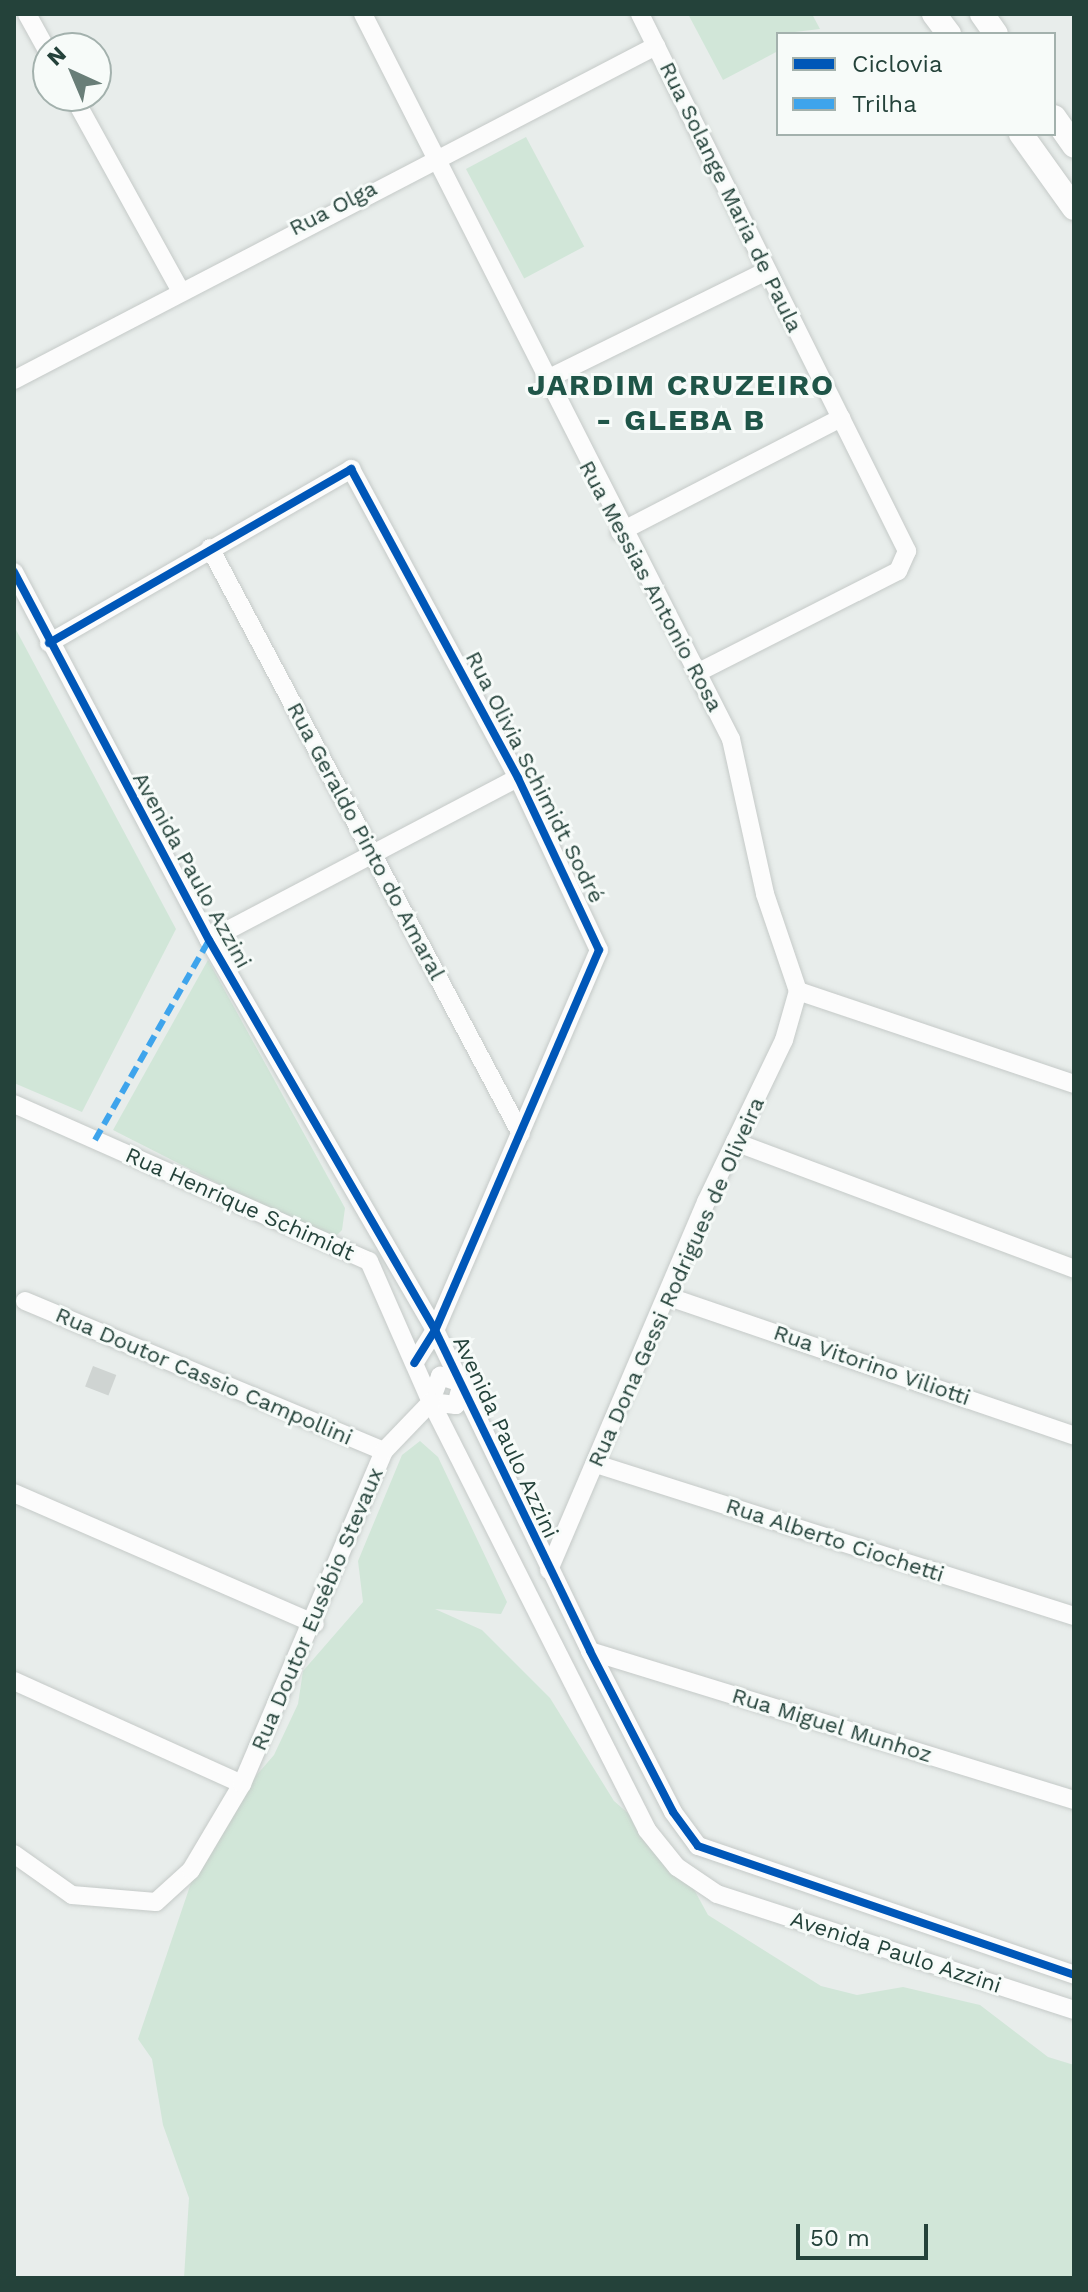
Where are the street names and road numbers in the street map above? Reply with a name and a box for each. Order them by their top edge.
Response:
street label: Rua Solange Maria de Paula [654,57,808,337]
street label: Rua Olga [285,175,381,241]
street label: Rua Messias Antonio Rosa [573,455,729,717]
street label: Rua Olivia Schimidt Sodré [460,646,610,908]
street label: Rua Geraldo Pinto do Amaral [281,697,451,985]
street label: Avenida Paulo Azzini [127,767,257,973]
street label: Rua Dona Gessi Rodrigues de Oliveira [582,1093,770,1471]
street label: Rua Henrique Schimidt [121,1141,359,1267]
street label: Rua Doutor Cassio Campollini [51,1301,357,1451]
street label: Rua Vitorino Viliotti [769,1319,975,1411]
street label: Avenida Paulo Azzini [447,1331,565,1543]
street label: Rua Doutor Eusébio Stevaux [245,1463,389,1755]
street label: Rua Alberto Ciochetti [722,1492,948,1588]
street label: Rua Miguel Munhoz [728,1682,936,1768]
street label: Avenida Paulo Azzini [787,1905,1005,1999]

